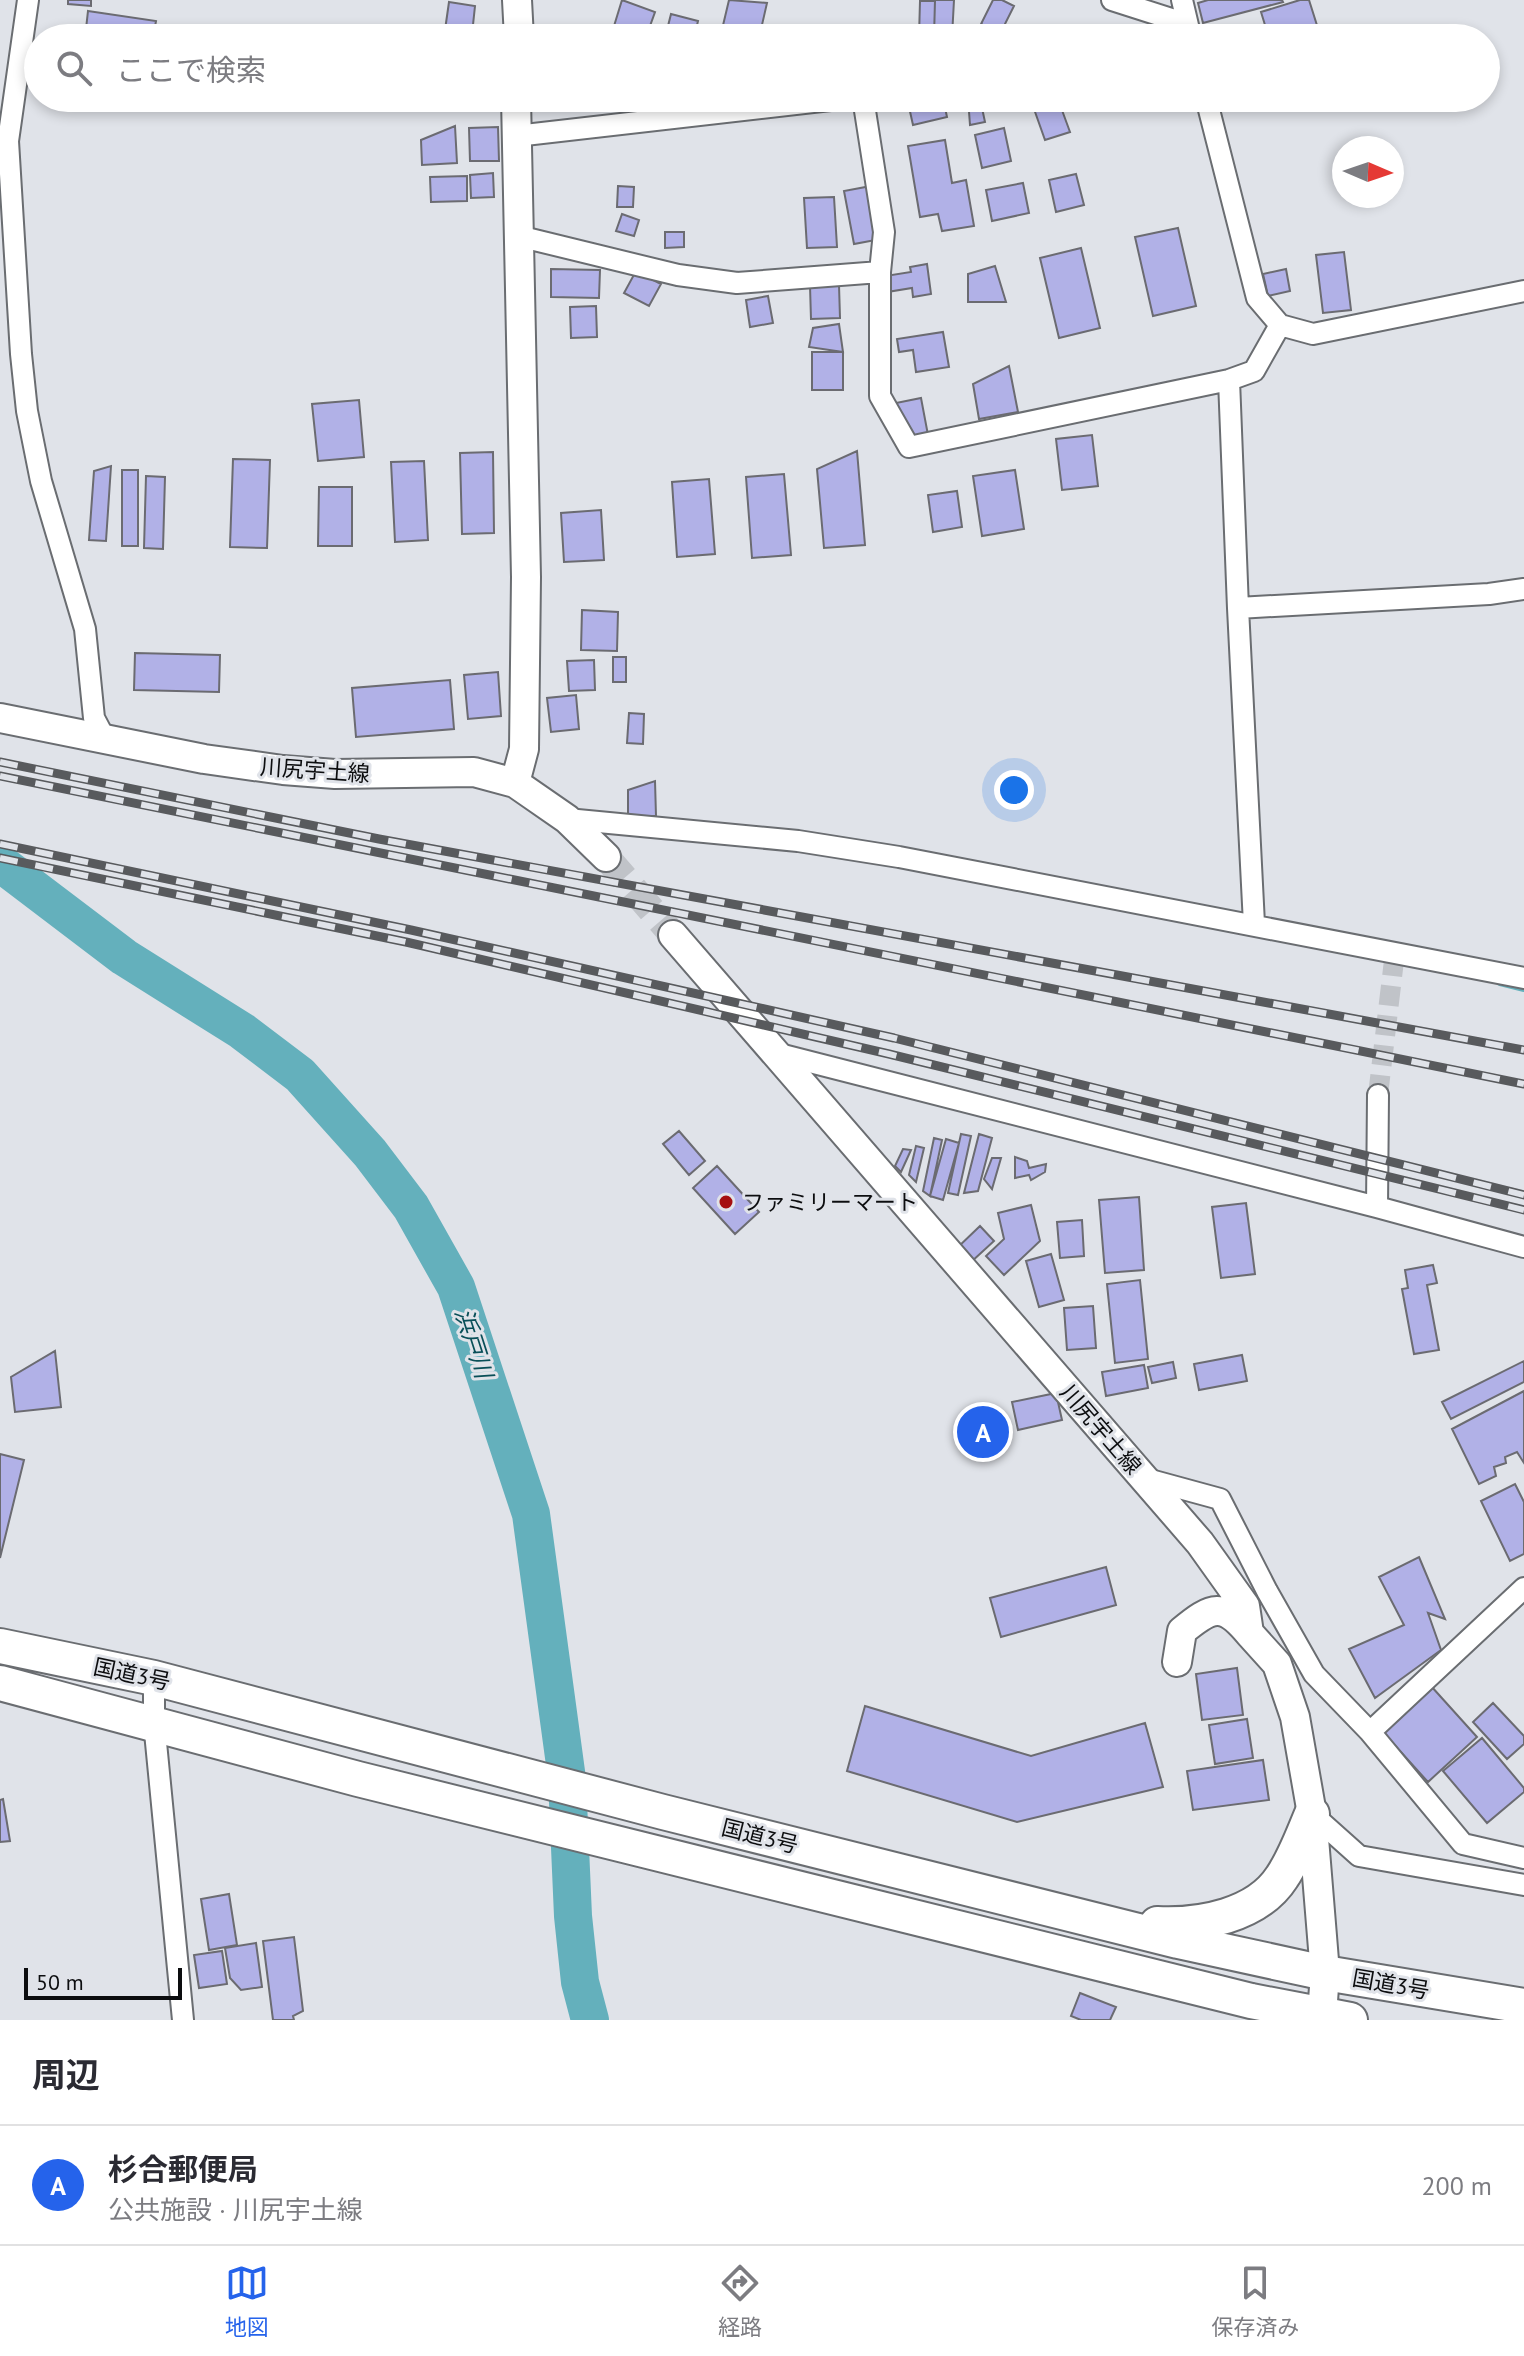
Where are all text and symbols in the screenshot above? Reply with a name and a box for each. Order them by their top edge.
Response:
search box [24,24,1500,112]
icon: search [52,46,96,90]
text: ここで検索 [116,50,266,89]
north arrow [1332,136,1404,208]
street label: 川尻宇土線 [259,752,371,788]
your location [994,770,1034,810]
place label: ファミリーマート [742,1188,918,1216]
marker: ファミリーマート [717,1193,735,1211]
water label: 浜戸川 [448,1304,501,1385]
street label: 川尻宇土線 [1054,1378,1148,1480]
pin: A [957,1402,1009,1462]
street label: 国道3号 [91,1652,173,1696]
street label: 国道3号 [719,1813,801,1859]
street label: 国道3号 [1350,1963,1432,2005]
scale bar [24,1964,182,2000]
text: 50 m [36,1968,84,1996]
text: 周辺 [32,2052,100,2096]
text: 杉合郵便局 [108,2149,258,2188]
text: A [50,2169,66,2202]
text: 200 m [1421,2169,1492,2202]
text: 公共施設 · 川尻宇土線 [108,2193,363,2226]
tab: 地図 [225,2261,269,2341]
tab: 経路 [718,2261,762,2341]
tab: 保存済み [1211,2261,1299,2341]

